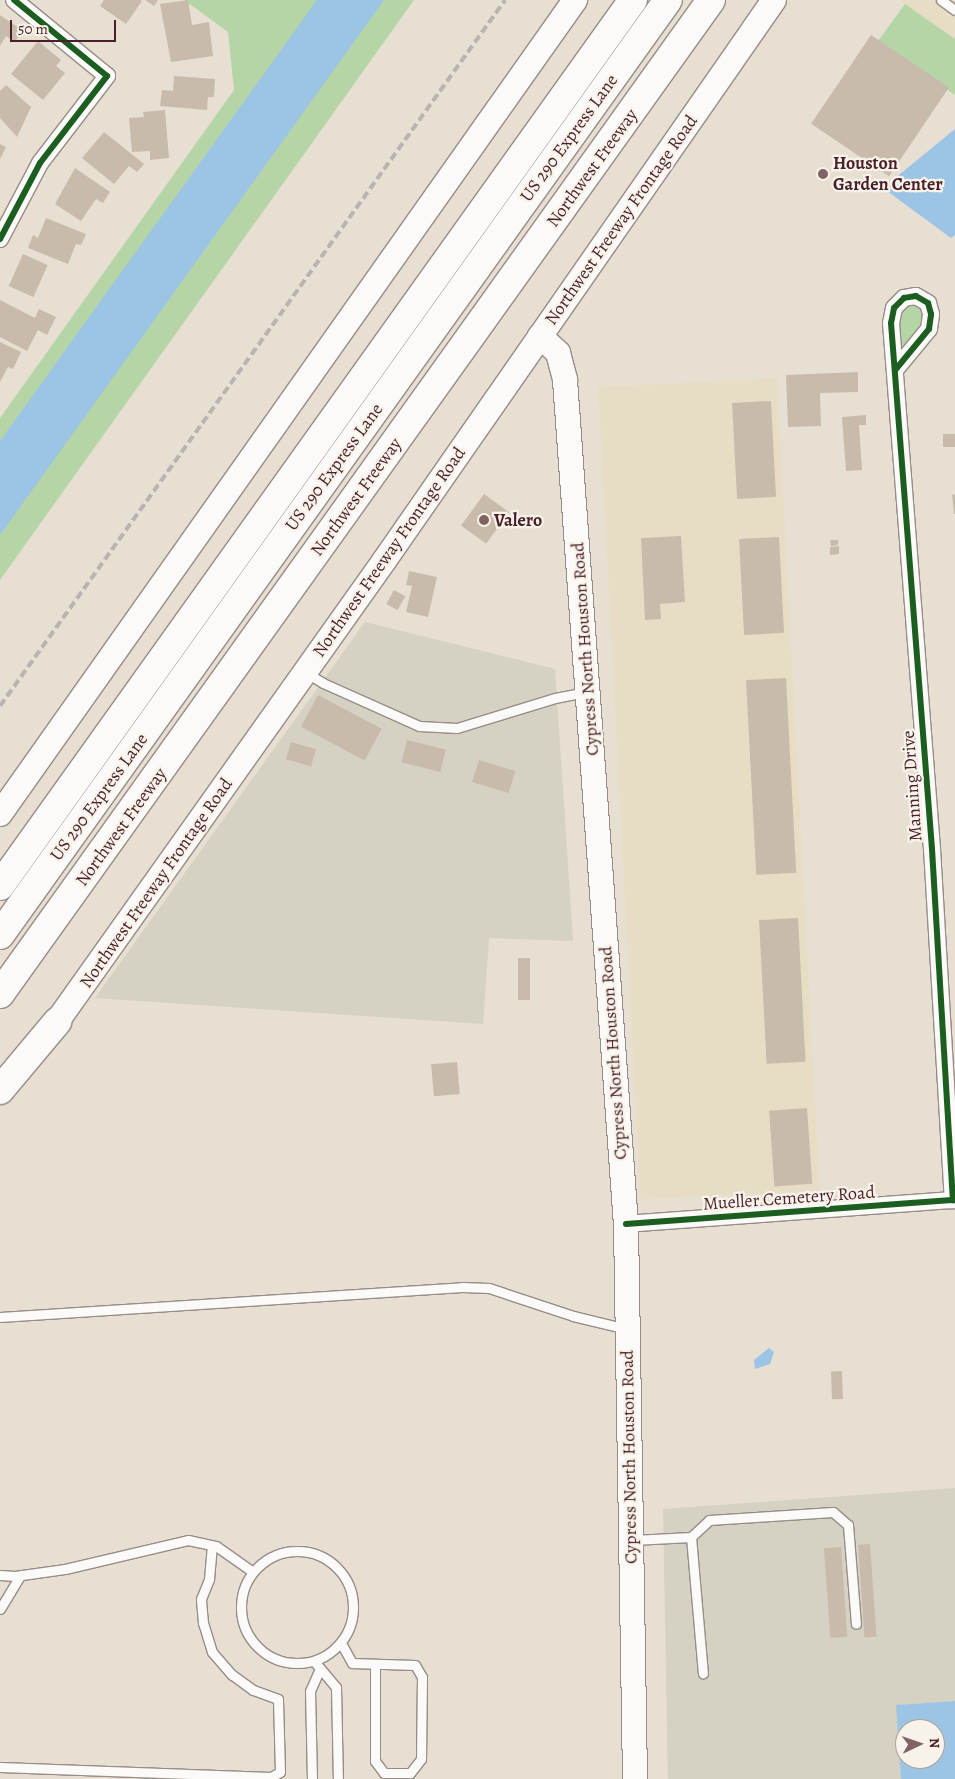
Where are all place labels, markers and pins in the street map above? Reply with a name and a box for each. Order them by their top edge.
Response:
place label: Houston Garden Center [833,153,943,195]
marker: Houston Garden Center [817,168,829,180]
place label: Valero [494,509,542,531]
marker: Valero [478,514,490,526]

